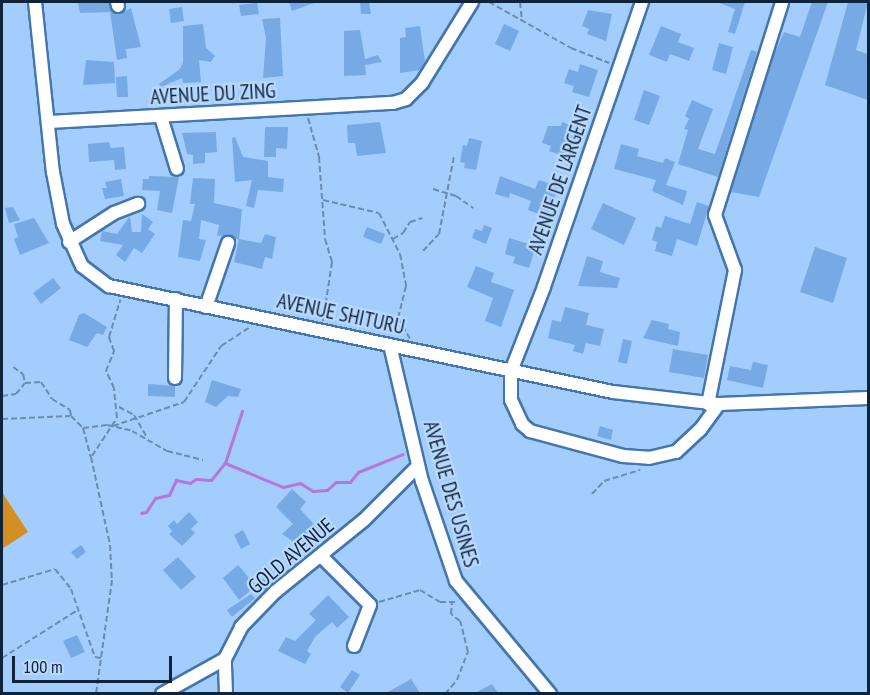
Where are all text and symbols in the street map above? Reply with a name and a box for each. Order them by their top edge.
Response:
street label: AVENUE DU ZING [150,78,276,110]
street label: AVENUE DE L'ARGENT [523,102,597,258]
street label: AVENUE SHITURU [275,288,407,340]
street label: AVENUE DES USINES [418,418,484,570]
street label: GOLD AVENUE [243,513,339,599]
scale bar [15,644,176,682]
text: 100 m [23,655,63,678]

